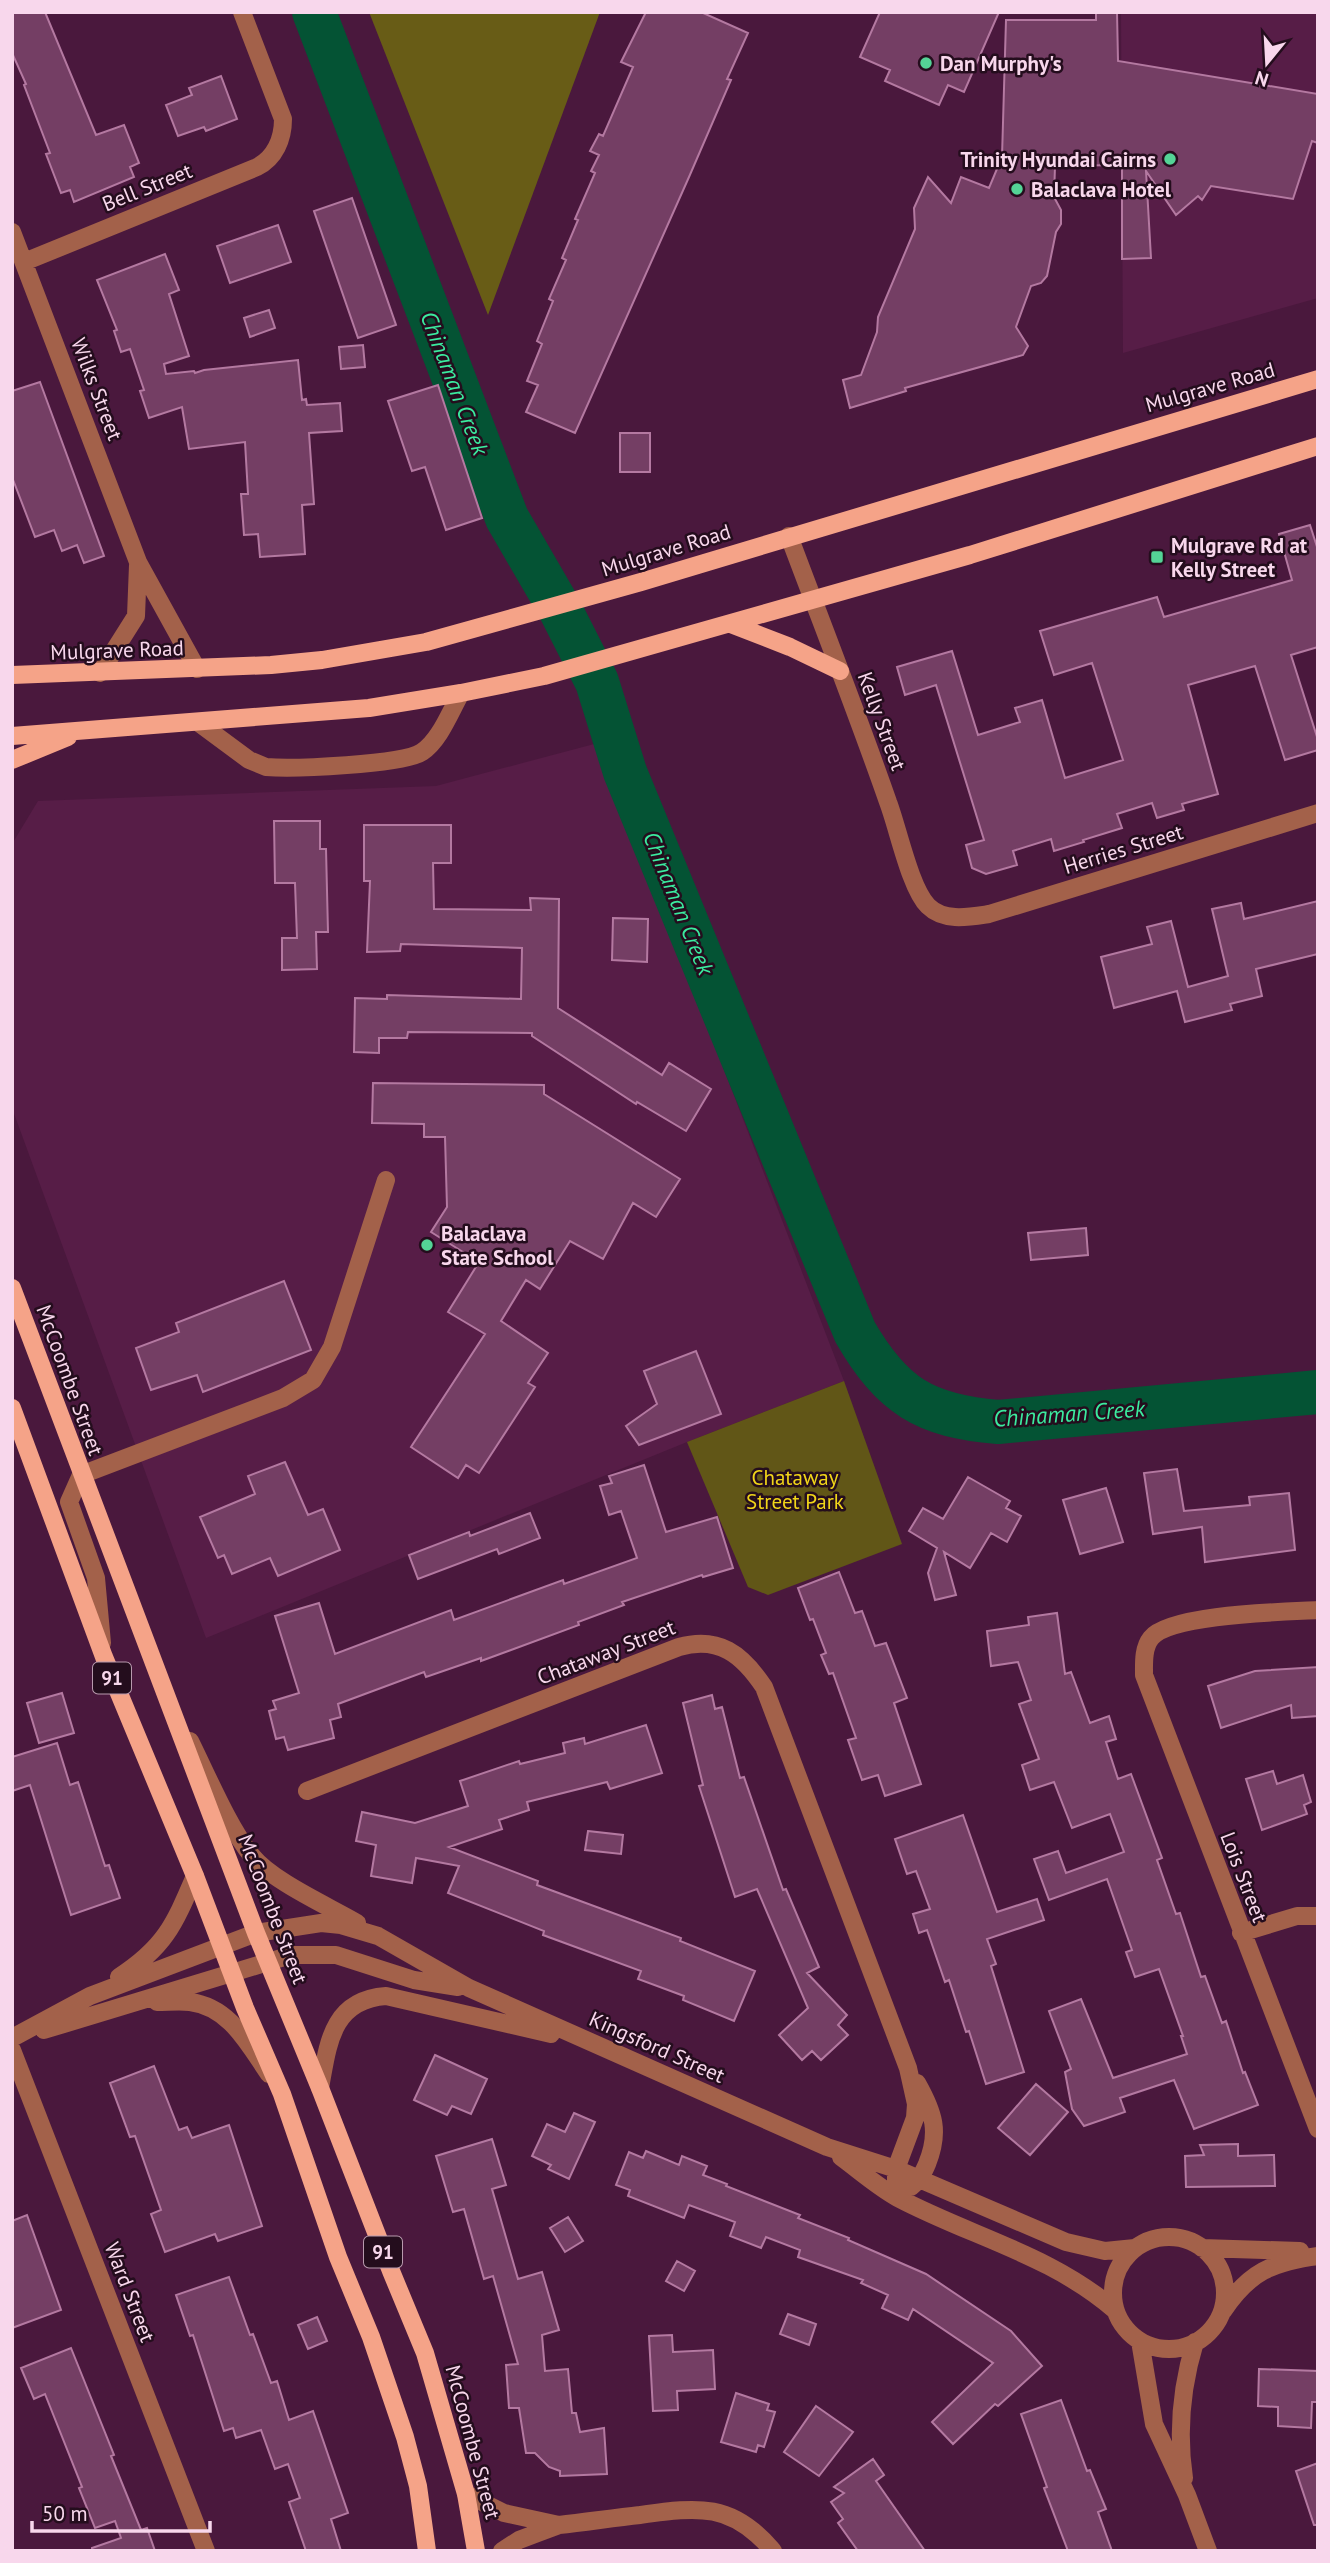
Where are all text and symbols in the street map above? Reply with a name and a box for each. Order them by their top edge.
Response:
north arrow [1232,28,1302,98]
place label: Dan Murphy's [940,50,1062,77]
marker: Dan Murphy's [918,55,934,71]
text: N [1252,66,1271,93]
place label: Trinity Hyundai Cairns [961,146,1156,173]
marker: Trinity Hyundai Cairns [1162,151,1178,167]
street label: Bell Street [98,157,196,217]
place label: Balaclava Hotel [1031,176,1172,203]
marker: Balaclava Hotel [1009,181,1025,197]
water label: Chinaman Creek [414,307,496,461]
street label: Wilks Street [65,334,129,444]
street label: Mulgrave Road [1142,356,1278,418]
street label: Mulgrave Road [598,518,734,582]
place label: Mulgrave Rd at Kelly Street [1171,532,1308,583]
marker: Mulgrave Rd at Kelly Street [1149,549,1165,565]
street label: Mulgrave Road [50,634,184,666]
street label: Kelly Street [852,668,912,774]
street label: Herries Street [1060,818,1186,880]
water label: Chinaman Creek [637,827,721,980]
place label: Balaclava State School [441,1220,554,1271]
marker: Balaclava State School [419,1237,435,1253]
street label: McCoombe Street [30,1301,110,1459]
water label: Chinaman Creek [992,1393,1147,1433]
park label: Chataway Street Park [746,1464,844,1515]
street label: Chataway Street [533,1613,679,1691]
road number: 91 [93,1662,131,1694]
street label: Lois Street [1214,1828,1274,1926]
street label: McCoombe Street [232,1830,314,1988]
street label: Kingsford Street [585,2005,729,2089]
road number: 91 [364,2236,402,2268]
street label: Ward Street [99,2238,161,2346]
street label: McCoombe Street [439,2362,507,2522]
scale bar [32,2490,210,2534]
text: 50 m [42,2500,88,2527]

